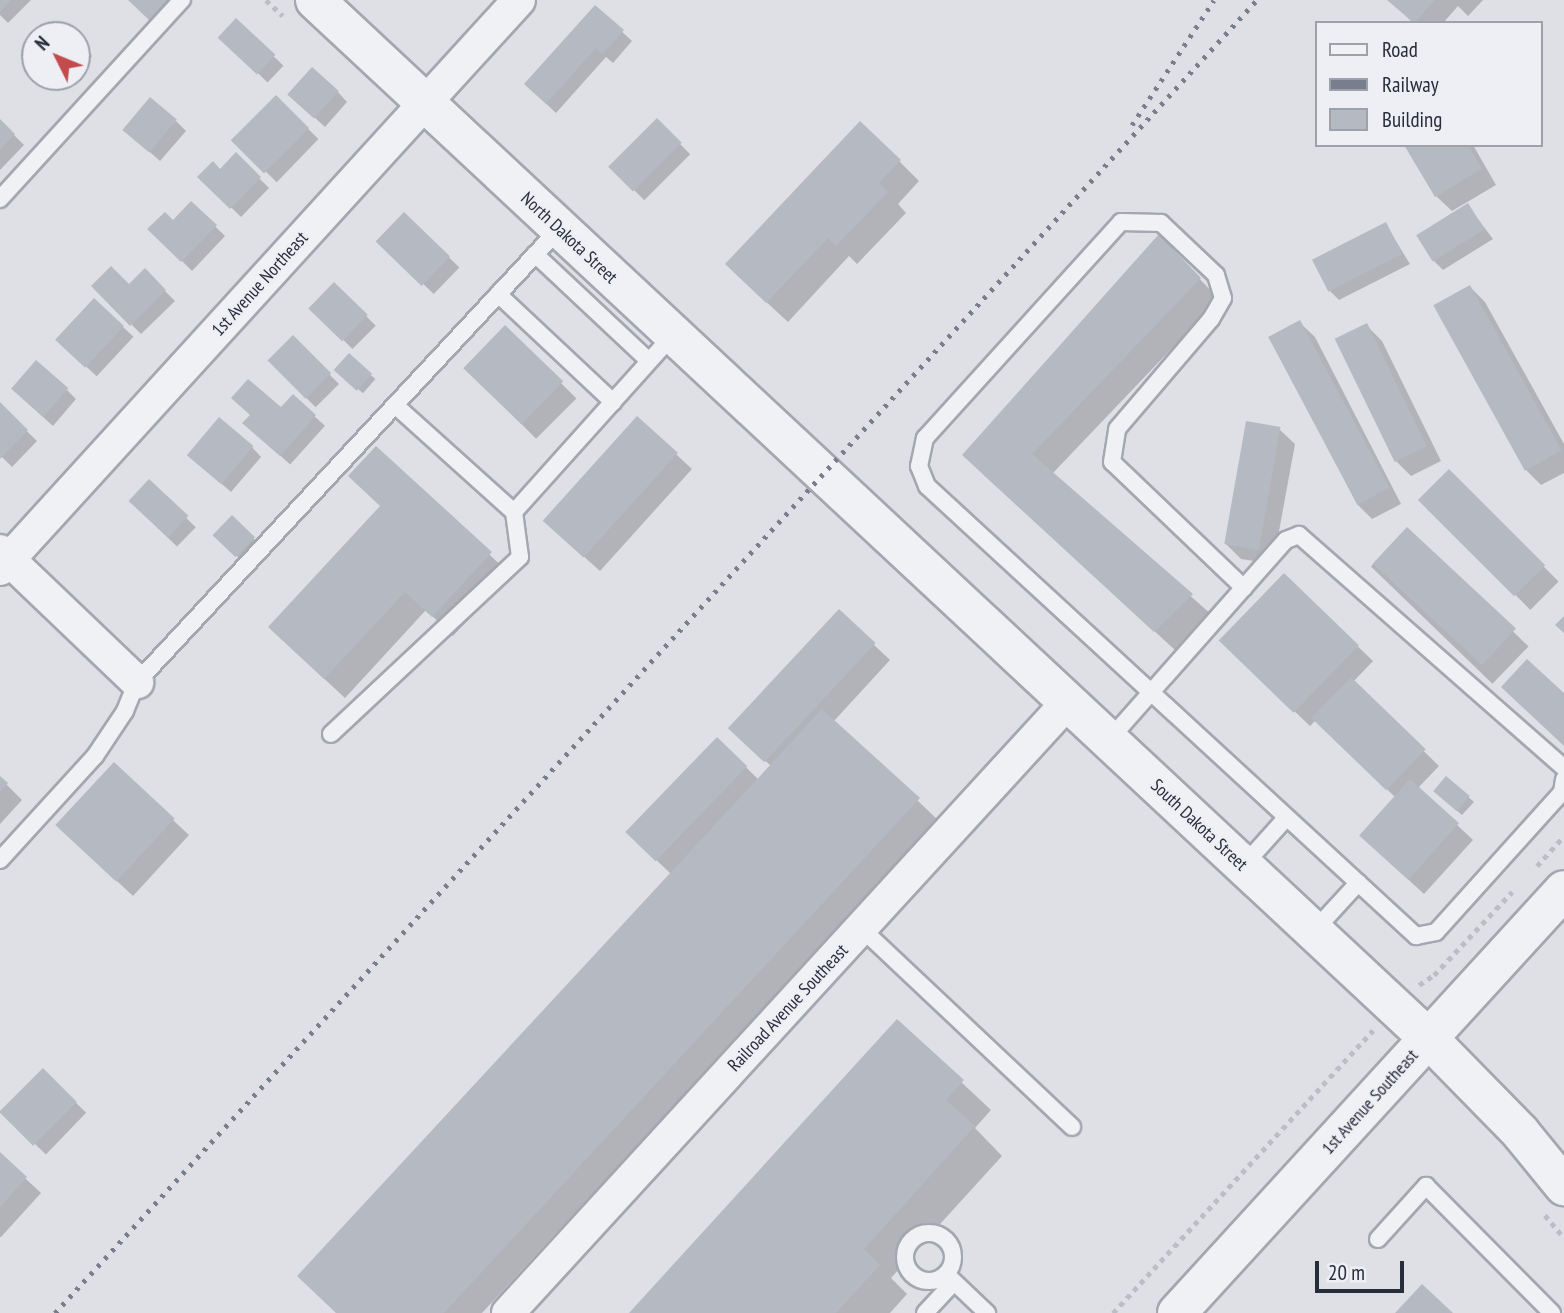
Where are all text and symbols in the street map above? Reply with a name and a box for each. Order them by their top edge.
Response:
north arrow [21,21,91,91]
legend [1316,21,1543,147]
text: N [30,31,54,55]
text: Road [1382,36,1418,63]
text: Railway [1382,71,1439,98]
text: Building [1382,106,1442,133]
street label: North Dakota Street [516,188,622,288]
street label: 1st Avenue Northeast [207,227,313,341]
street label: South Dakota Street [1146,775,1252,875]
street label: Railroad Avenue Southeast [723,940,853,1076]
street label: 1st Avenue Southeast [1317,1045,1423,1159]
scale bar [1319,1246,1408,1290]
text: 20 m [1328,1259,1365,1286]

